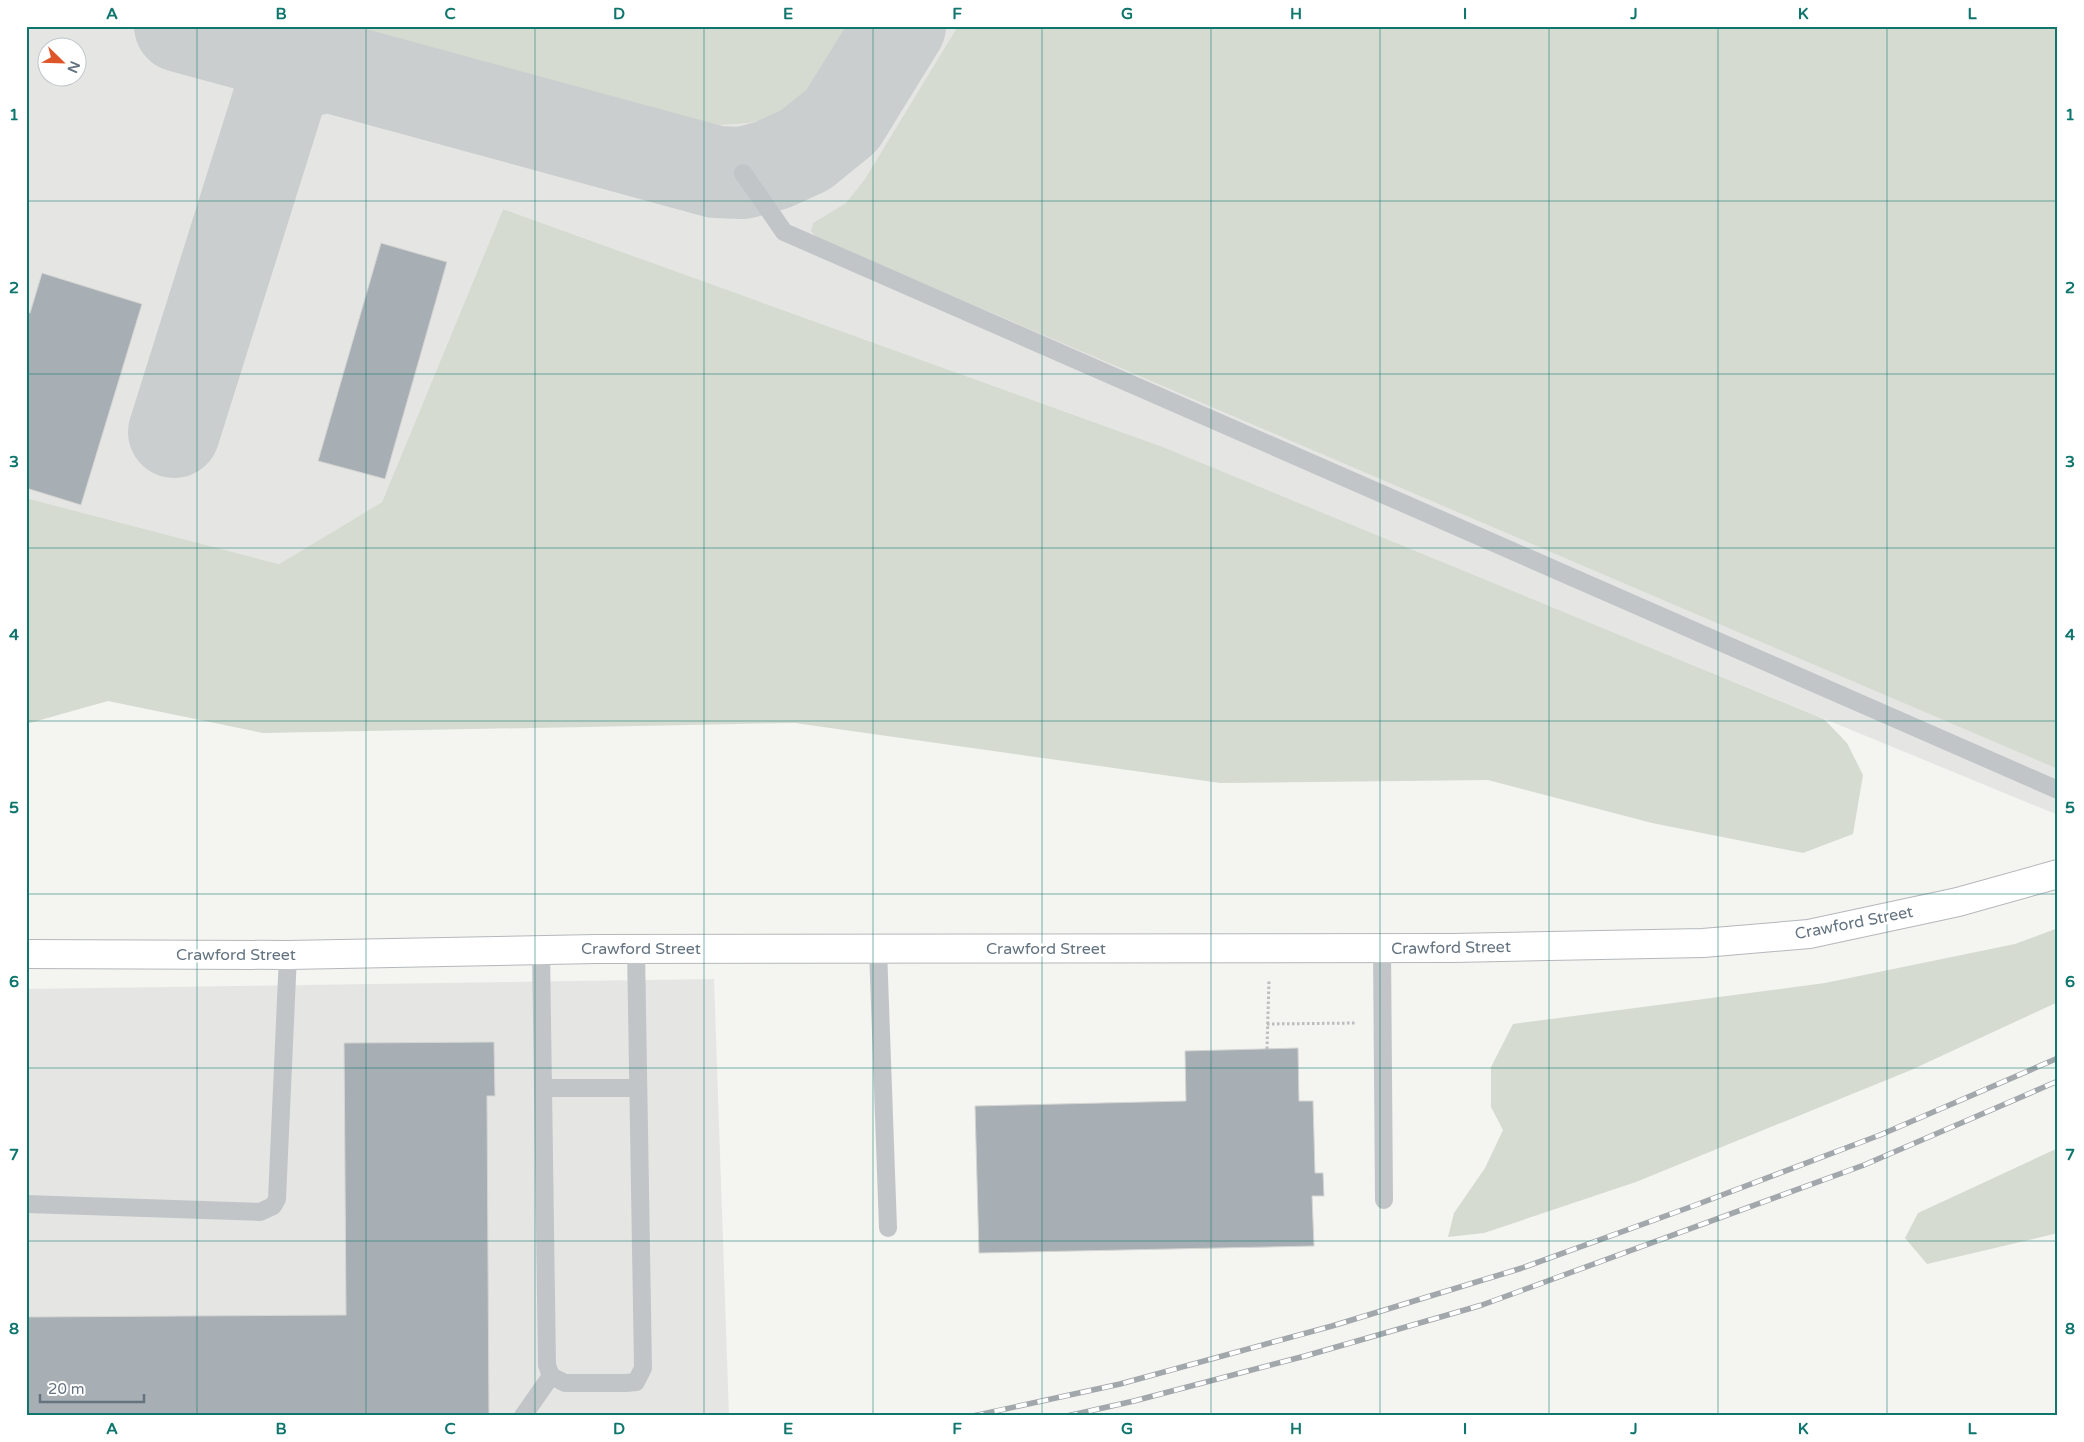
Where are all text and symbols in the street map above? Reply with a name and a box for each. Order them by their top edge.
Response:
text: A [106,4,118,24]
text: B [275,4,287,24]
text: C [444,4,456,24]
text: D [613,4,625,24]
text: E [783,4,793,24]
text: F [952,4,962,24]
text: G [1121,4,1133,24]
text: H [1290,4,1302,24]
text: I [1463,4,1467,24]
text: J [1629,4,1638,24]
text: K [1798,4,1809,24]
text: L [1967,4,1977,24]
north arrow [38,38,88,88]
text: N [63,58,84,75]
text: 1 [9,105,19,125]
text: 1 [2065,105,2075,125]
text: 2 [9,278,19,298]
text: 2 [2065,278,2075,298]
text: 3 [9,452,19,472]
text: 3 [2065,452,2075,472]
text: 4 [9,625,19,645]
text: 4 [2065,625,2075,645]
text: 5 [9,798,19,818]
text: 5 [2065,798,2075,818]
street label: Crawford Street [1793,902,1915,944]
street label: Crawford Street [1391,937,1511,959]
street label: Crawford Street [581,939,701,959]
street label: Crawford Street [986,939,1106,959]
street label: Crawford Street [176,945,296,965]
text: 6 [9,972,19,992]
text: 6 [2065,972,2075,992]
text: 7 [9,1145,19,1165]
text: 7 [2065,1145,2075,1165]
text: 8 [9,1319,19,1339]
text: 8 [2065,1319,2075,1339]
scale bar [40,1372,144,1404]
text: 20 m [48,1380,85,1398]
text: A [106,1419,118,1439]
text: B [275,1419,287,1439]
text: C [444,1419,456,1439]
text: D [613,1419,625,1439]
text: E [783,1419,793,1439]
text: F [952,1419,962,1439]
text: G [1121,1419,1133,1439]
text: H [1290,1419,1302,1439]
text: I [1463,1419,1467,1439]
text: J [1629,1419,1638,1439]
text: K [1798,1419,1809,1439]
text: L [1967,1419,1977,1439]

